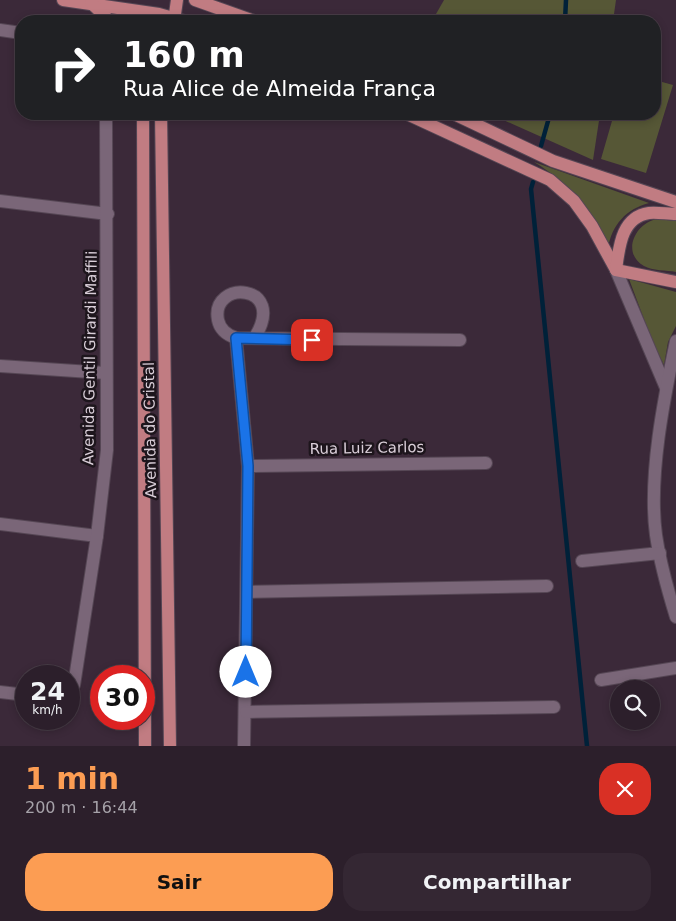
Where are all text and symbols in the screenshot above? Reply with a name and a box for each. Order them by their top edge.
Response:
icon: right [40,35,105,100]
text: 160 m [123,35,245,75]
text: Rua Alice de Almeida França [123,76,436,101]
street label: Avenida Gentil Girardi Maffili [79,251,101,465]
pin [291,319,333,361]
icon: arrive [298,326,326,354]
street label: Avenida do Cristal [140,362,160,498]
street label: Rua Luiz Carlos [310,438,425,458]
position arrow [219,645,271,697]
speed limit sign: 30 [90,665,155,730]
text: 24 [30,677,65,706]
map controls [610,680,660,730]
button: search [610,680,660,730]
text: km/h [32,703,63,717]
text: 1 min [25,761,119,796]
button: close [599,763,651,815]
text: 200 m · 16:44 [25,798,138,817]
button: Sair [25,853,333,911]
button: Compartilhar [343,853,651,911]

